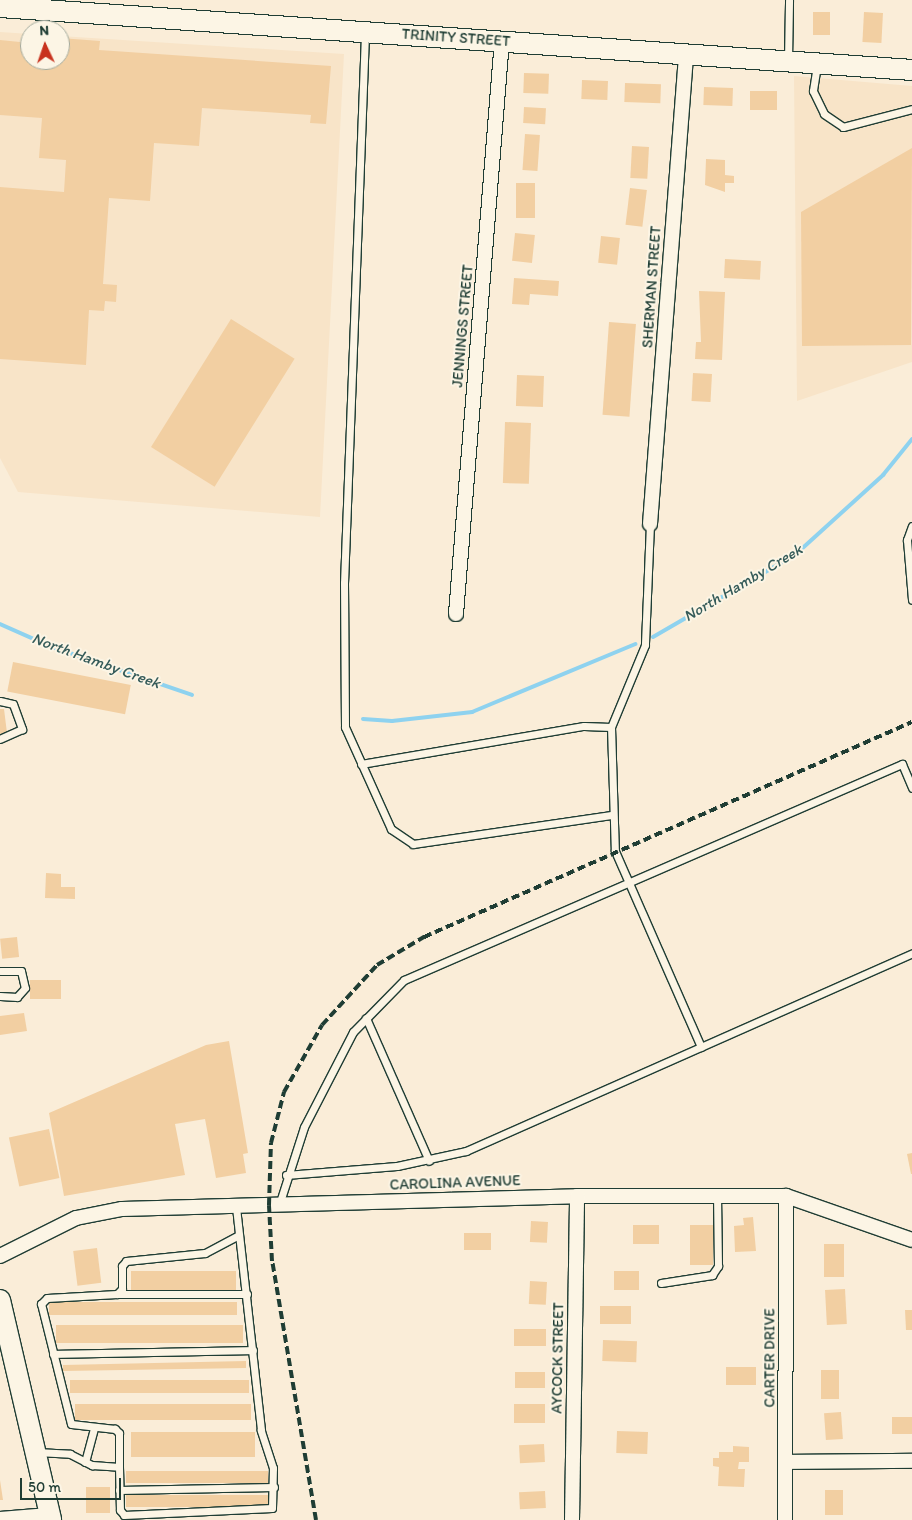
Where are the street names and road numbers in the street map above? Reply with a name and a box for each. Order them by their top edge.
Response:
street label: TRINITY STREET [401,25,511,51]
street label: SHERMAN STREET [639,225,665,349]
street label: JENNINGS STREET [449,264,477,388]
street label: CAROLINA AVENUE [390,1172,520,1194]
street label: AYCOCK STREET [548,1302,568,1414]
street label: CARTER DRIVE [761,1308,779,1408]

